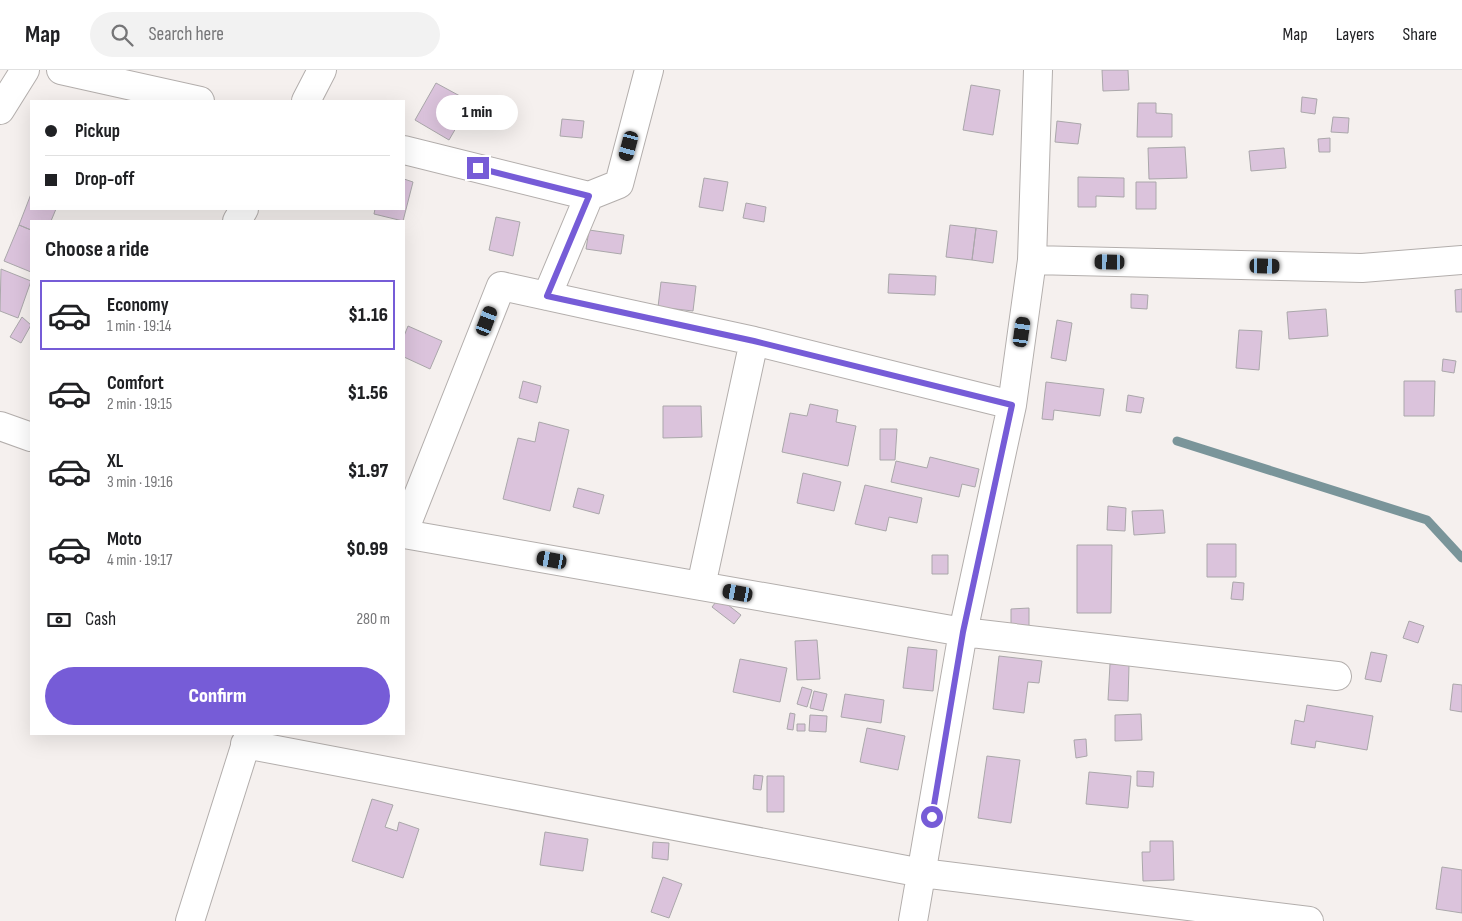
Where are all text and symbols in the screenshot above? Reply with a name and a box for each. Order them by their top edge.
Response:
search box [90,12,440,57]
text: Map [25,20,60,49]
icon: search [108,21,136,49]
text: Search here [148,23,224,46]
text: Map [1283,24,1308,45]
text: Layers [1336,24,1375,45]
text: Share [1403,24,1437,45]
callout: 1 min [437,96,519,131]
text: 1 min [462,103,492,122]
text: Pickup [75,120,120,143]
car [617,130,640,162]
route end [467,157,489,179]
text: Drop-off [75,168,135,191]
text: Choose a ride [45,236,149,263]
car [1094,254,1125,270]
car [1249,258,1280,274]
icon: car [47,293,92,338]
text: Economy [107,294,169,317]
text: $1.16 [348,304,388,327]
car [474,304,499,338]
car [1012,316,1031,348]
text: 1 min · 19:14 [107,317,172,336]
icon: car [47,371,92,416]
text: Comfort [107,372,164,395]
text: $1.56 [347,382,388,405]
text: 2 min · 19:15 [107,395,172,414]
icon: car [47,449,92,494]
text: XL [107,450,123,473]
text: $1.97 [348,460,388,483]
text: 3 min · 19:16 [107,473,173,492]
icon: car [47,527,92,572]
text: Moto [107,528,142,551]
text: $0.99 [346,538,388,561]
car [535,550,568,570]
text: 4 min · 19:17 [107,551,172,570]
car [721,583,754,603]
icon: cash [45,606,73,634]
text: Cash [85,608,116,631]
text: 280 m [356,610,390,629]
button: Confirm [45,667,390,725]
route start [921,806,943,828]

